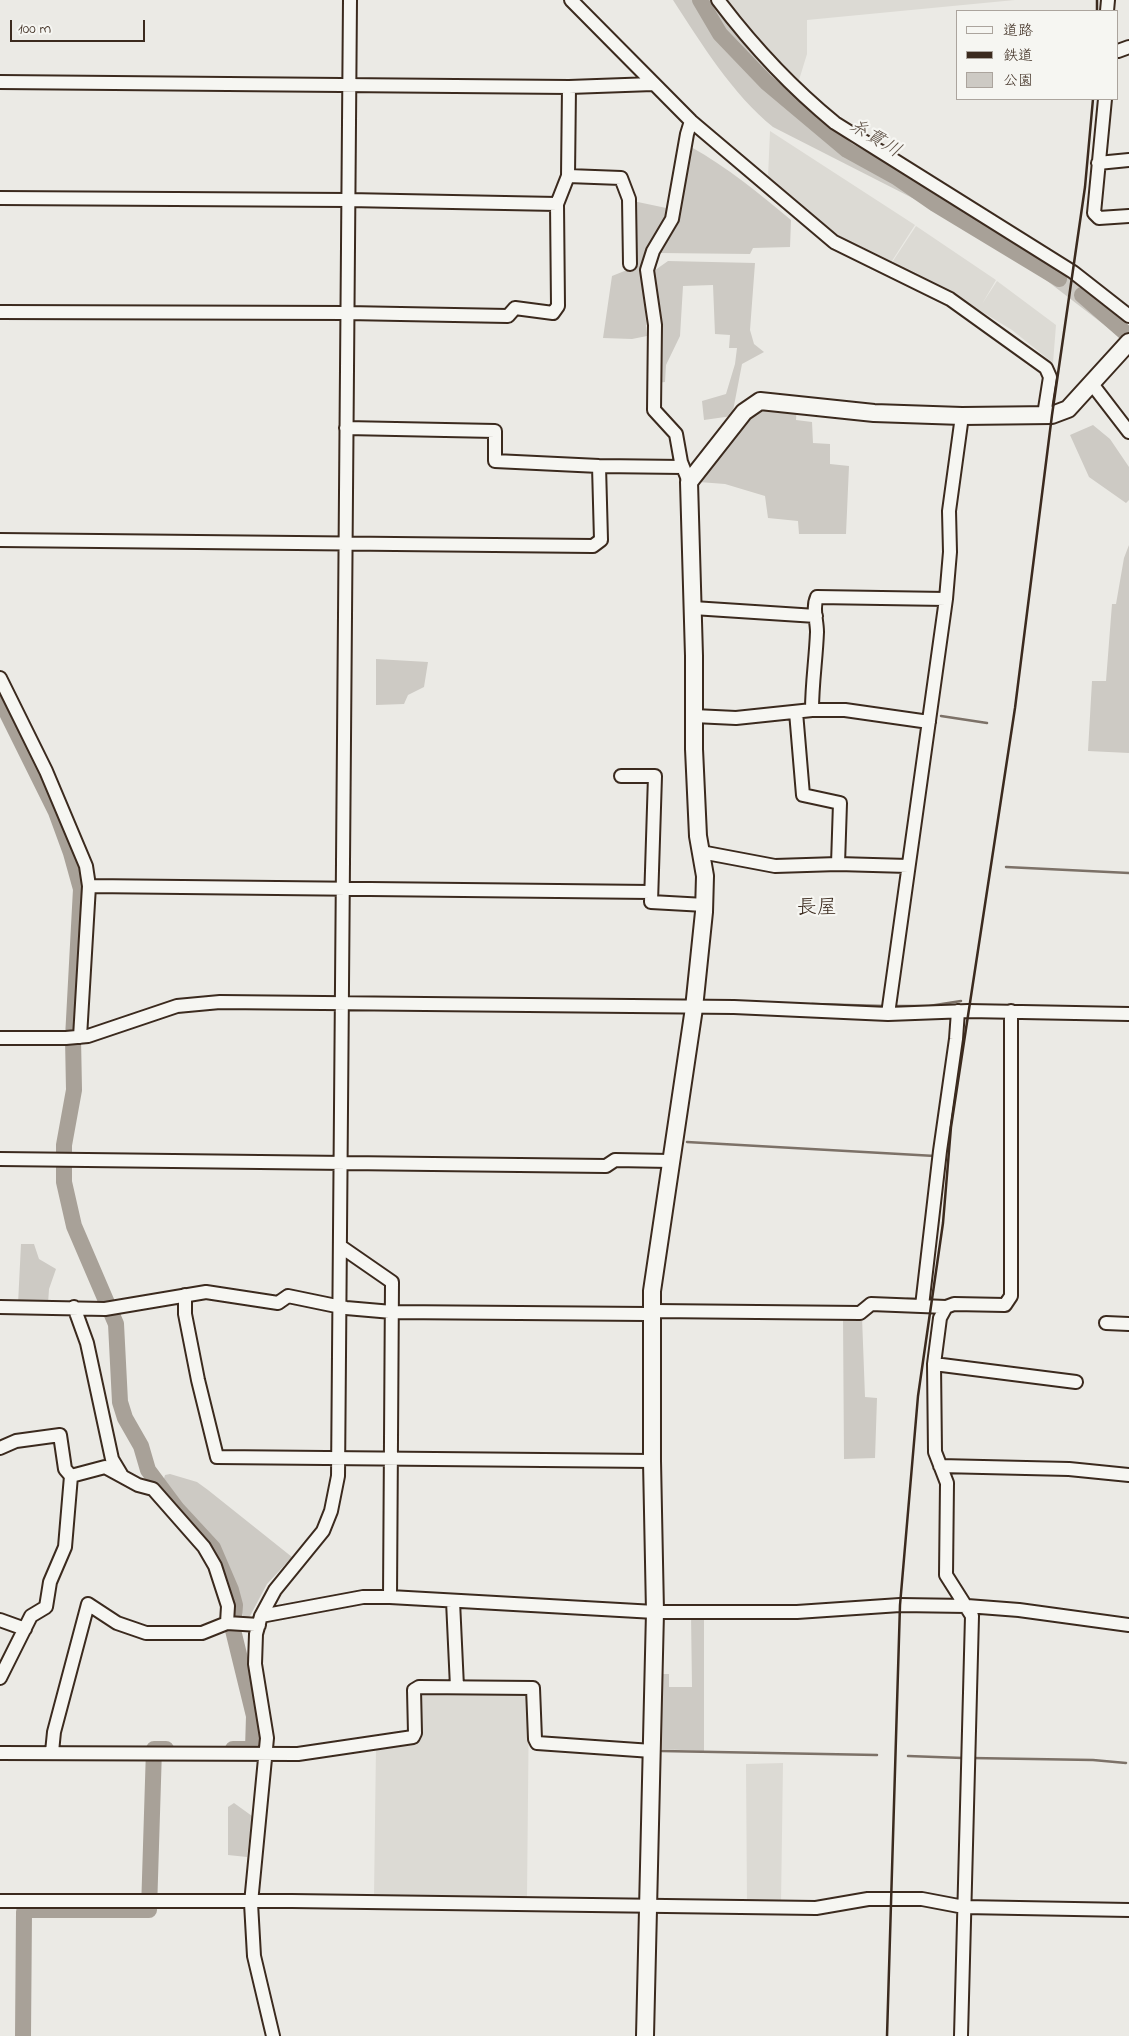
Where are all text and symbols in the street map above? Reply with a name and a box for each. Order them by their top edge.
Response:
scale bar [12,10,148,42]
legend [956,10,1119,100]
text: 100 m [18,18,51,40]
text: 道路 [1003,20,1033,42]
text: 鉄道 [1003,45,1033,67]
text: 公園 [1003,70,1033,92]
water label: 糸貫川 [844,116,904,164]
district label: 長屋 [797,898,837,922]

